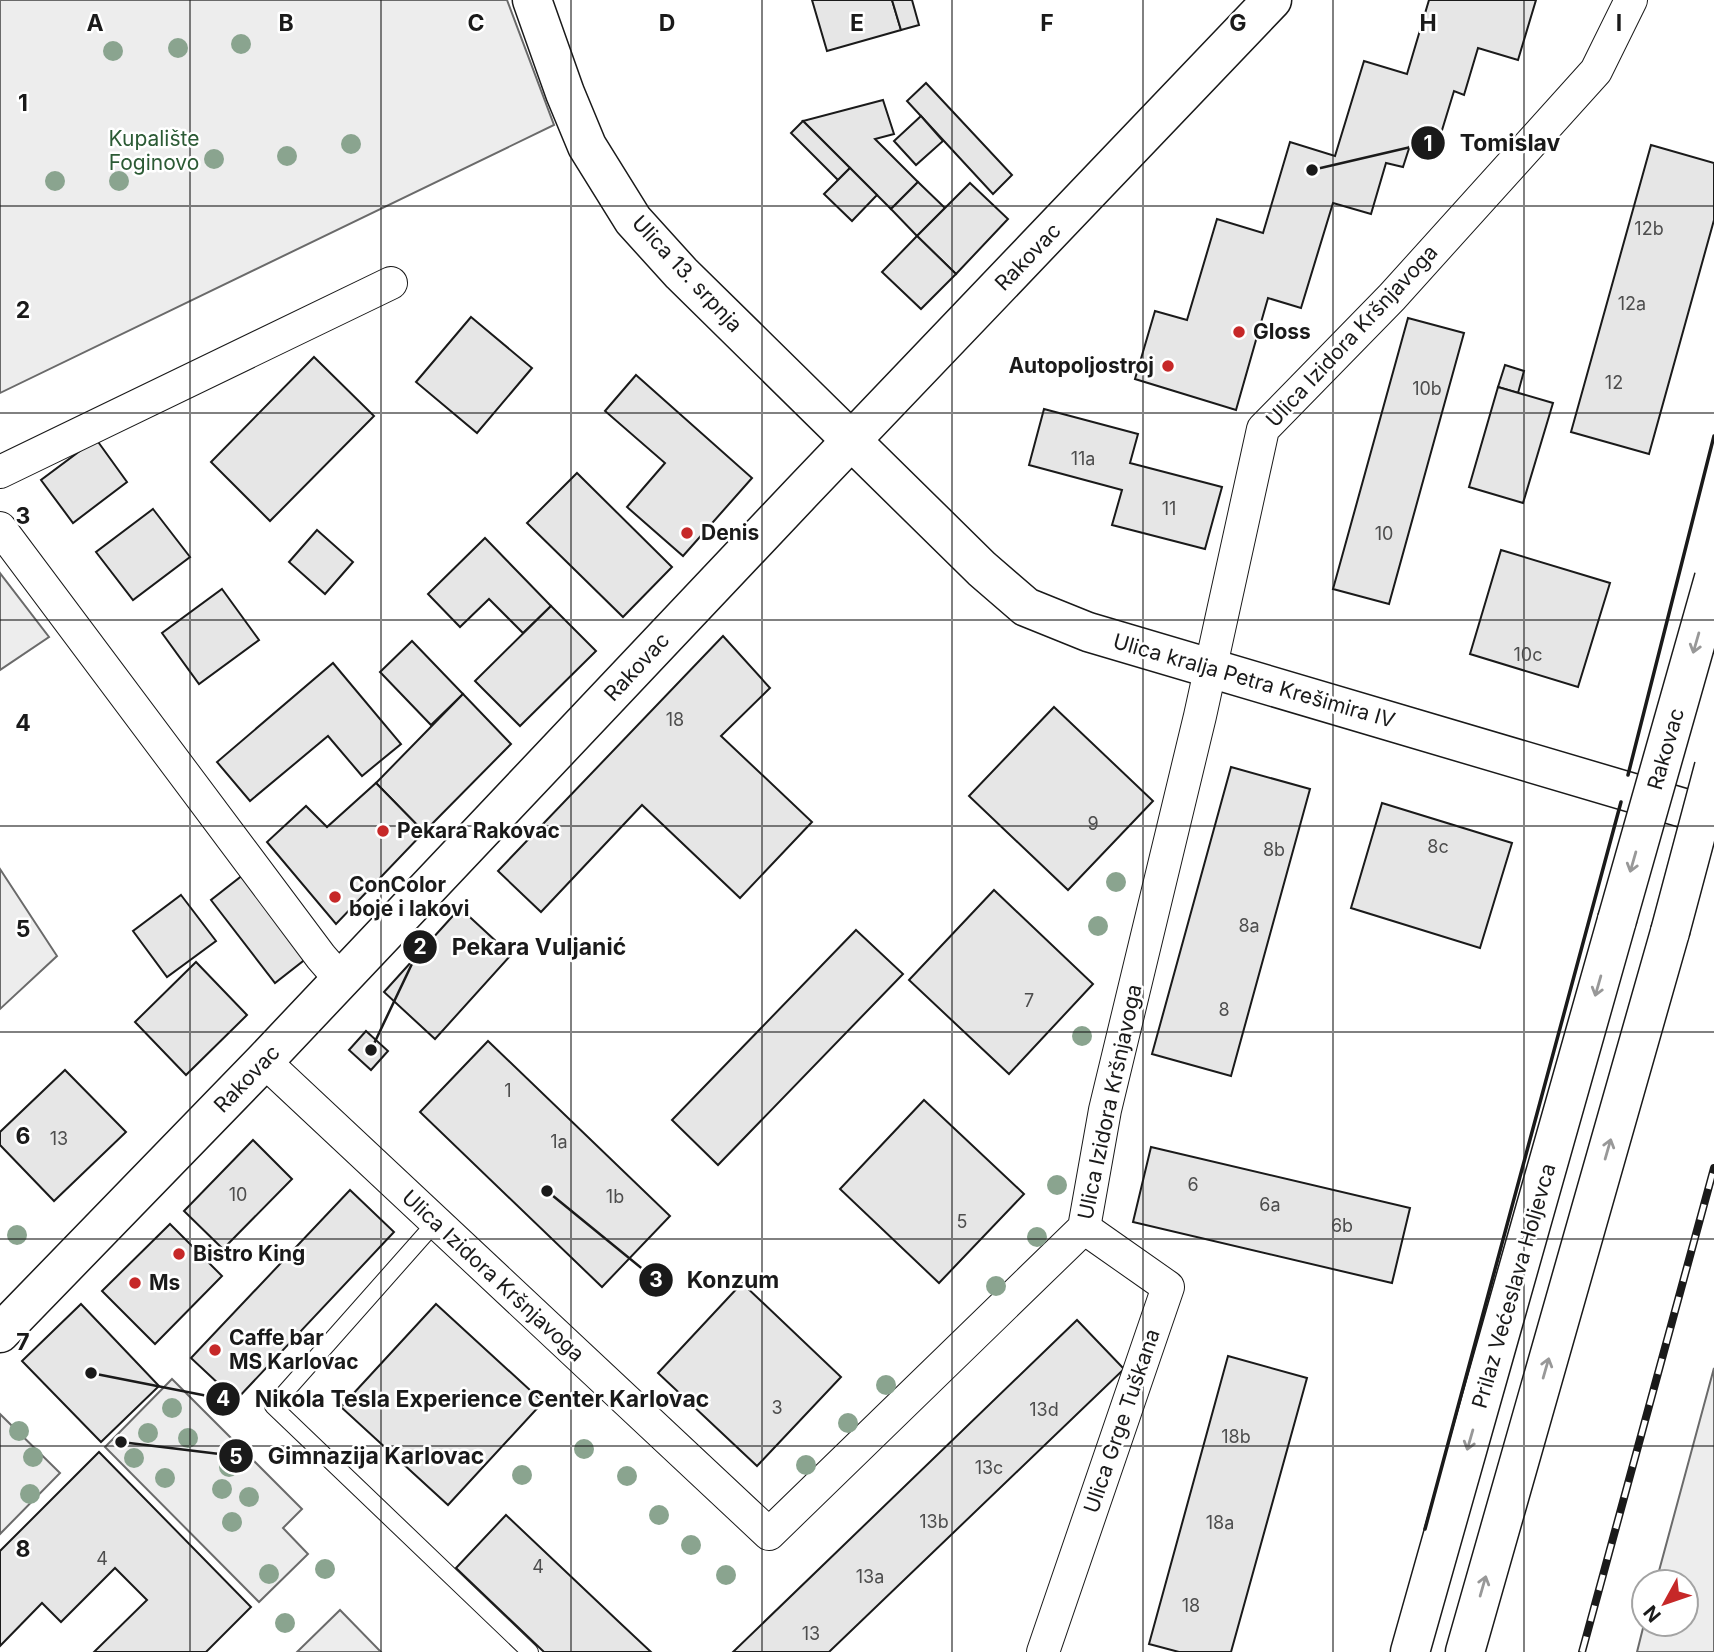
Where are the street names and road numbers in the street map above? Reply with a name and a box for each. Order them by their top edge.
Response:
street label: Ulica 13. srpnja [627,210,748,337]
street label: Rakovac [989,218,1066,296]
street label: Ulica Izidora Kršnjavoga [1261,239,1443,432]
street label: Rakovac [599,627,674,706]
street label: Ulica kralja Petra Krešimira IV [1110,628,1398,733]
street label: Rakovac [1642,705,1689,793]
street label: Ulica Izidora Kršnjavoga [1072,982,1147,1222]
street label: Rakovac [208,1040,285,1118]
street label: Prilaz Većeslava Holjevca [1467,1160,1560,1411]
street label: Ulica Izidora Kršnjavoga [397,1185,590,1367]
street label: Ulica Grge Tuškana [1078,1326,1165,1516]

